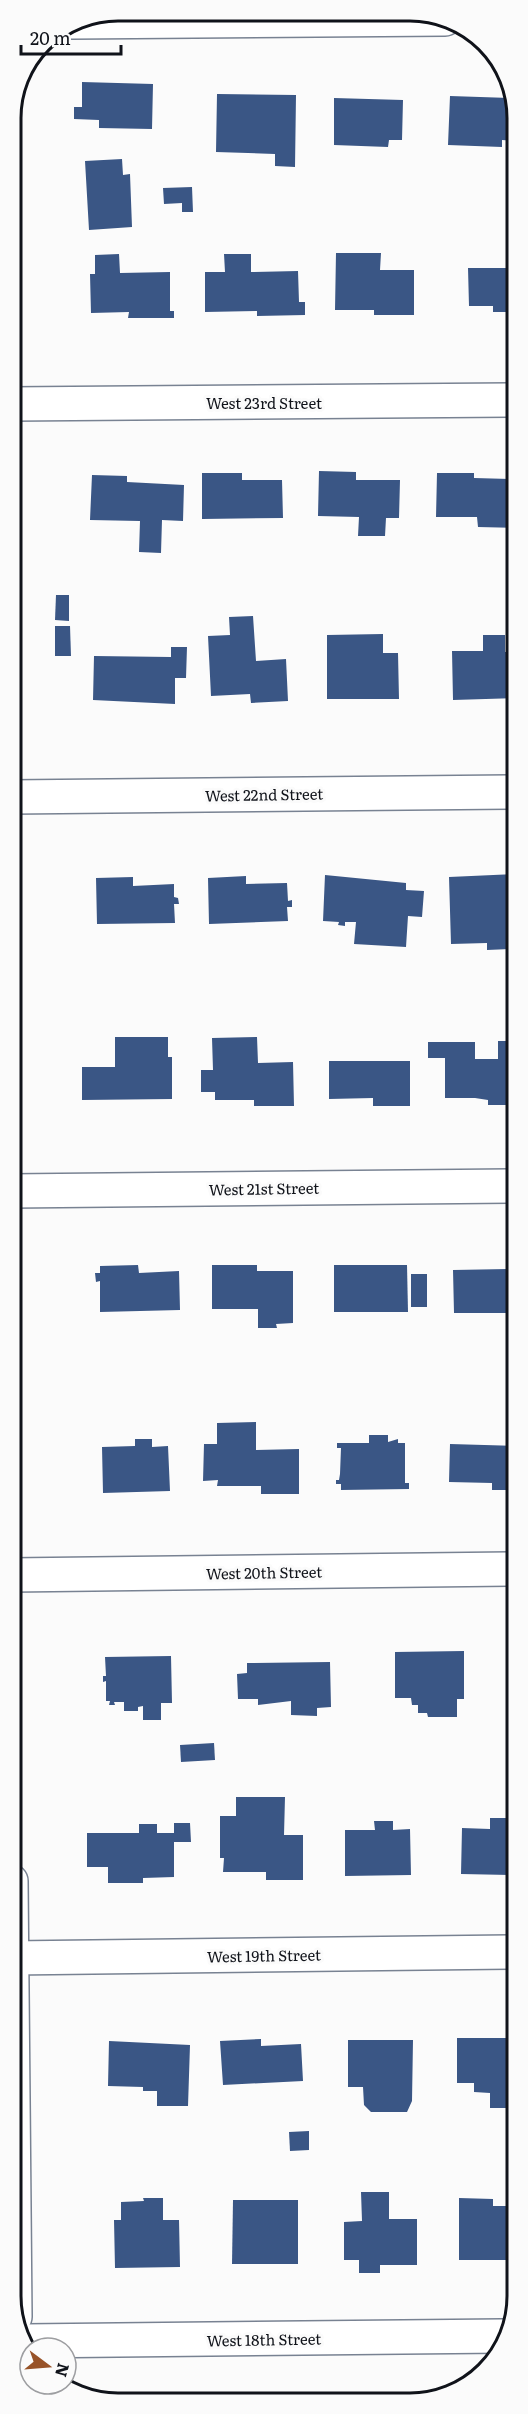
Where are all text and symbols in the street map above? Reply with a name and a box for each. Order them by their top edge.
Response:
scale bar [21,18,122,56]
text: 20 m [30,24,71,51]
street label: West 23rd Street [206,391,322,414]
street label: West 22nd Street [205,781,323,807]
street label: West 21st Street [209,1176,319,1200]
street label: West 20th Street [206,1559,322,1585]
street label: West 19th Street [207,1943,321,1967]
street label: West 18th Street [207,2327,321,2351]
north arrow [18,2336,78,2396]
text: N [50,2361,77,2380]

